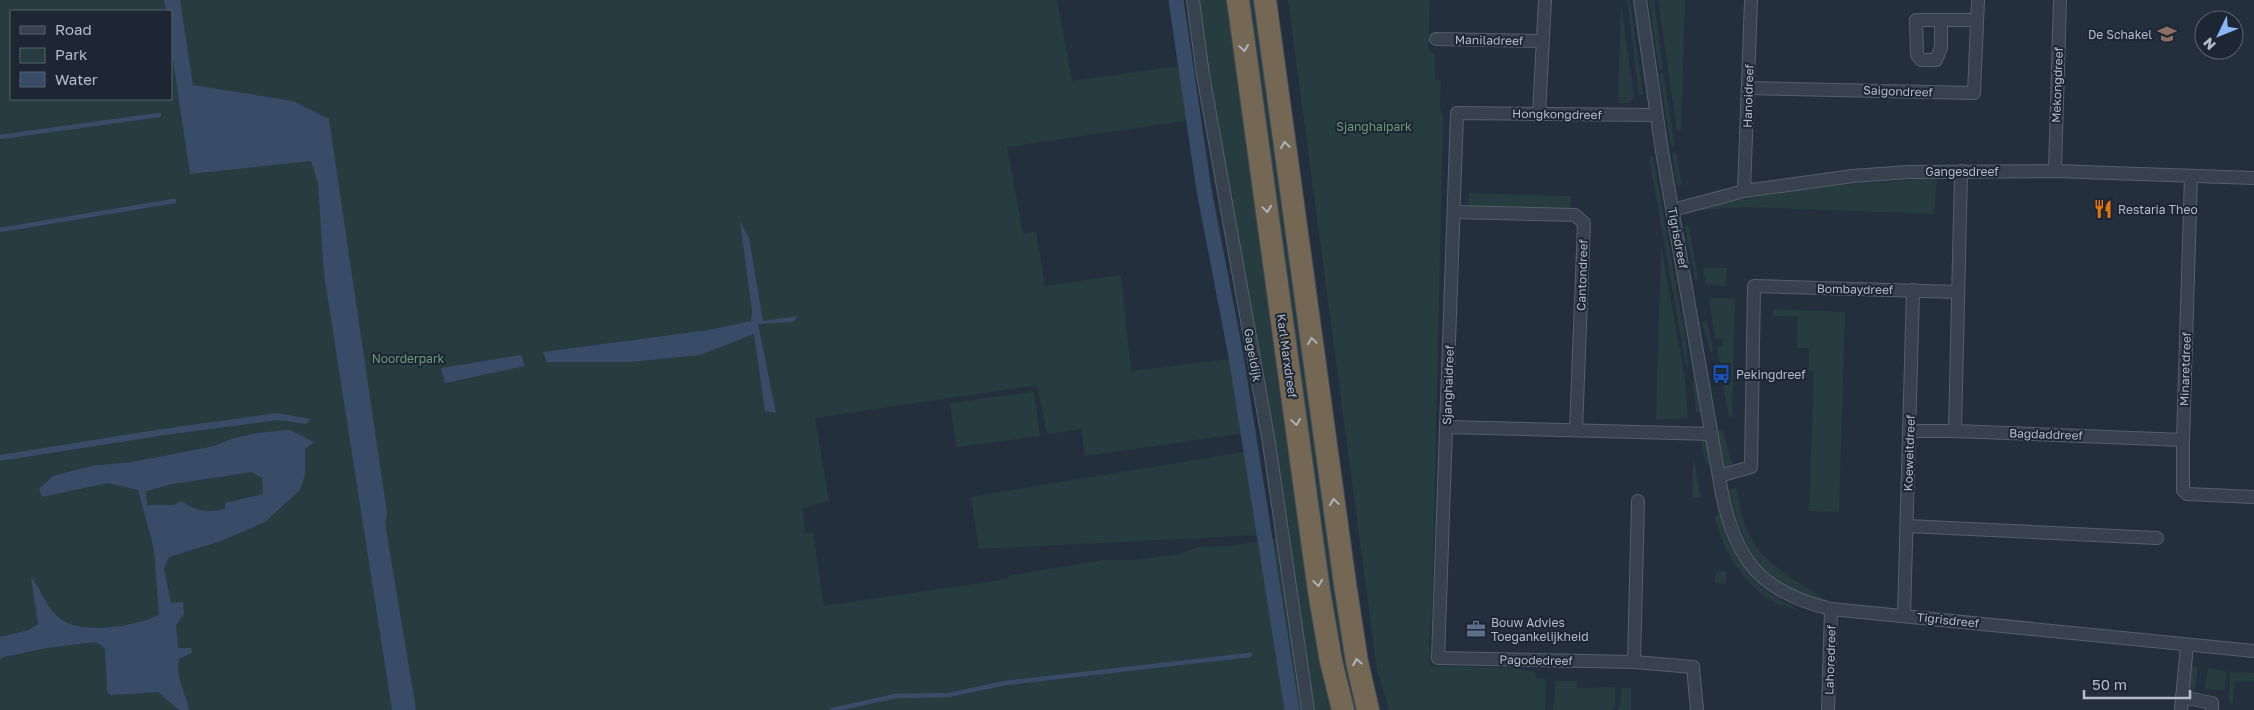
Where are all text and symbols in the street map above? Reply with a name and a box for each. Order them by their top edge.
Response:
legend [10,10,172,100]
north arrow [2194,10,2244,60]
text: Road [55,20,92,38]
school or university icon: De Schakel [2156,23,2178,45]
place label: De Schakel [2088,27,2152,42]
street label: Maniladreef [1455,32,1524,48]
text: N [2199,35,2219,54]
one-way arrow [1239,44,1249,53]
text: Park [55,45,88,63]
street label: Mekongdreef [2048,46,2066,123]
street label: Hanoidreef [1739,63,1757,128]
text: Water [55,70,98,88]
street label: Saigondreef [1863,82,1934,100]
street label: Hongkongdreef [1512,106,1603,122]
park label: Sjanghaipark [1336,119,1412,134]
one-way arrow [1280,141,1291,149]
street label: Gangesdreef [1925,164,1999,179]
restaurant icon: Restaria Theo [2092,198,2114,220]
place label: Restaria Theo [2118,202,2198,217]
one-way arrow [1261,205,1272,213]
street label: Tigrisdreef [1665,206,1691,271]
street label: Cantondreef [1573,238,1591,311]
street label: Bombaydreef [1817,281,1894,297]
street label: Karl Marxdreef [1274,313,1300,400]
street label: Gageldijk [1241,327,1265,383]
street label: Minaretdreef [2176,331,2194,406]
one-way arrow [1307,336,1318,344]
street label: Sjanghaidreef [1439,344,1457,425]
park label: Noorderpark [372,351,445,366]
bus stop icon: Pekingdreef [1710,363,1732,385]
place label: Pekingdreef [1736,367,1806,382]
street label: Koeweitdreef [1900,414,1918,492]
one-way arrow [1290,419,1301,427]
street label: Bagdaddreef [2009,425,2084,443]
one-way arrow [1329,497,1340,505]
one-way arrow [1312,580,1323,588]
street label: Tigrisdreef [1916,609,1980,631]
place label: Bouw Advies Toegankelijkheid [1491,615,1589,644]
office icon: Bouw Advies Toegankelijkheid [1465,618,1487,640]
street label: Lahoredreef [1821,624,1839,695]
street label: Pagodedreef [1499,652,1574,668]
one-way arrow [1353,658,1363,667]
scale bar [2084,668,2190,700]
text: 50 m [2092,675,2127,693]

